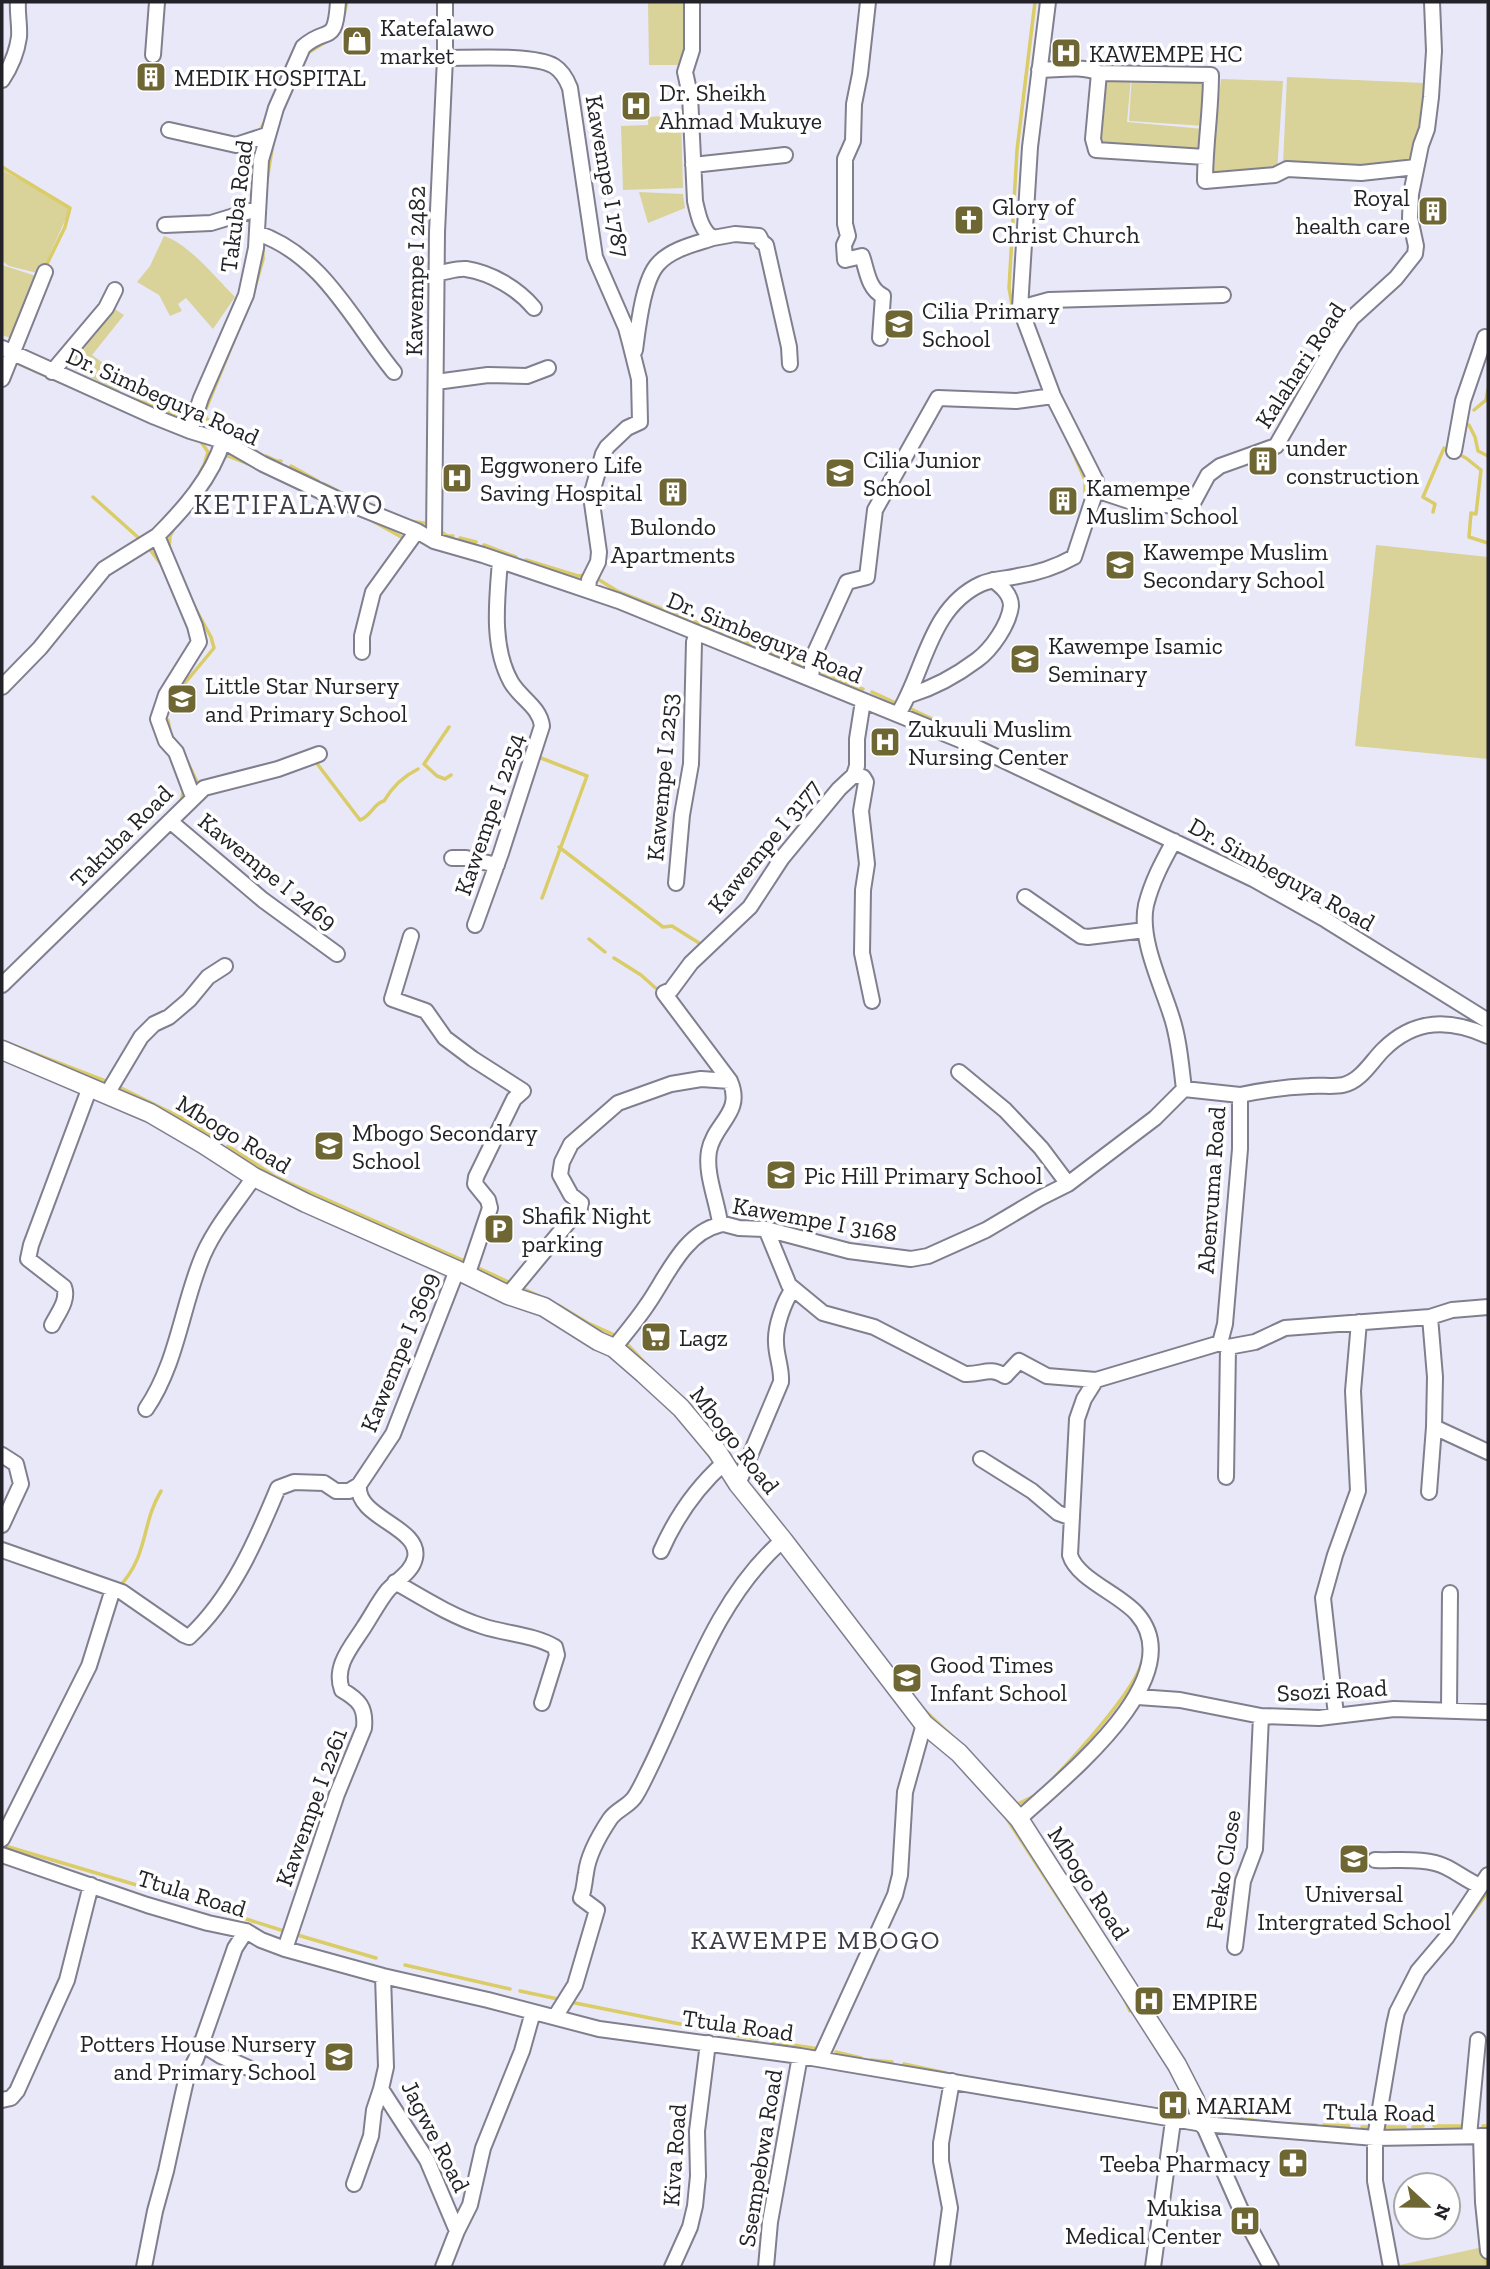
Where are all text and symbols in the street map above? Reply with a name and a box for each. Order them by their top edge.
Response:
place label: Katefalawo market [380,13,494,70]
shop icon: Katefalawo market [340,24,374,58]
hospital icon: KAWEMPE HC [1049,36,1083,70]
place label: KAWEMPE HC [1089,39,1243,68]
building icon: MEDIK HOSPITAL [134,60,168,94]
place label: MEDIK HOSPITAL [174,63,366,92]
place label: Dr. Sheikh Ahmad Mukuye [659,78,822,135]
hospital icon: Dr. Sheikh Ahmad Mukuye [619,89,653,123]
street label: Kawempe I 1787 [579,93,637,259]
street label: Takuba Road [213,138,259,274]
place label: Royal health care [1296,183,1410,240]
street label: Kawempe I 2482 [399,186,431,356]
place label: Glory of Christ Church [992,192,1140,249]
building icon: Royal health care [1416,194,1450,228]
church icon: Glory of Christ Church [952,203,986,237]
place label: Cilia Primary School [922,296,1060,353]
street label: Kalahari Road [1249,297,1351,433]
school or university icon: Cilia Primary School [882,307,916,341]
street label: Dr. Simbeguya Road [62,340,264,452]
place label: under construction [1286,433,1419,490]
building icon: under construction [1246,444,1280,478]
place label: Cilia Junior School [863,445,982,502]
place label: Eggwonero Life Saving Hospital [480,450,642,507]
school or university icon: Cilia Junior School [823,456,857,490]
hospital icon: Eggwonero Life Saving Hospital [440,461,474,495]
place label: Kamempe Muslim School [1086,473,1238,530]
building icon: Bulondo Apartments [656,475,690,509]
building icon: Kamempe Muslim School [1046,484,1080,518]
district label: KETIFALAWO [194,488,384,521]
place label: Bulondo Apartments [611,512,735,569]
place label: Kawempe Muslim Secondary School [1143,537,1328,594]
school or university icon: Kawempe Muslim Secondary School [1103,548,1137,582]
street label: Dr. Simbeguya Road [663,585,867,689]
place label: Kawempe Isamic Seminary [1048,631,1223,688]
school or university icon: Kawempe Isamic Seminary [1008,642,1042,676]
place label: Little Star Nursery and Primary School [205,671,407,728]
school or university icon: Little Star Nursery and Primary School [165,682,199,716]
street label: Kawempe I 2253 [640,692,684,862]
place label: Zukuuli Muslim Nursing Center [908,714,1072,771]
hospital icon: Zukuuli Muslim Nursing Center [868,725,902,759]
street label: Kawempe I 2254 [448,729,530,899]
street label: Kawempe I 3177 [701,774,827,918]
street label: Takuba Road [64,779,178,893]
street label: Kawempe I 2469 [193,806,343,936]
street label: Dr. Simbeguya Road [1184,811,1380,937]
street label: Mbogo Road [171,1088,297,1180]
street label: Abenvuma Road [1191,1105,1231,1275]
place label: Mbogo Secondary School [352,1118,538,1175]
school or university icon: Mbogo Secondary School [312,1129,346,1163]
school or university icon: Pic Hill Primary School [764,1158,798,1192]
place label: Pic Hill Primary School [804,1161,1043,1190]
street label: Kawempe I 3168 [731,1190,899,1248]
place label: Shafik Night parking [522,1201,651,1258]
parking icon: Shafik Night parking [482,1212,516,1246]
street label: Kawempe I 3699 [354,1268,444,1436]
supermarket icon: Lagz [639,1320,673,1354]
place label: Lagz [679,1323,728,1352]
street label: Mbogo Road [684,1380,786,1500]
place label: Good Times Infant School [930,1650,1067,1707]
school or university icon: Good Times Infant School [890,1661,924,1695]
street label: Ssozi Road [1276,1673,1388,1707]
street label: Kawempe I 2261 [269,1724,353,1890]
street label: Feeko Close [1199,1808,1247,1932]
street label: Mbogo Road [1042,1821,1136,1945]
school or university icon: Universal Intergrated School [1337,1842,1371,1876]
street label: Ttula Road [134,1863,250,1923]
place label: Universal Intergrated School [1257,1879,1451,1936]
district label: KAWEMPE MBOGO [691,1924,941,1956]
hospital icon: EMPIRE [1132,1984,1166,2018]
place label: EMPIRE [1172,1987,1258,2016]
street label: Ttula Road [680,2003,796,2047]
place label: Potters House Nursery and Primary School [80,2029,317,2086]
school or university icon: Potters House Nursery and Primary School [322,2040,356,2074]
street label: Ssempebwa Road [732,2067,788,2249]
street label: Jagwe Road [396,2075,476,2197]
hospital icon: MARIAM [1156,2088,1190,2122]
place label: MARIAM [1196,2091,1292,2120]
street label: Ttula Road [1323,2097,1435,2127]
street label: Kiva Road [656,2103,692,2207]
pharmacy icon: Teeba Pharmacy [1276,2146,1310,2180]
place label: Teeba Pharmacy [1100,2149,1271,2178]
north arrow [1392,2171,1462,2241]
place label: Mukisa Medical Center [1065,2193,1222,2250]
text: N [1429,2201,1456,2223]
hospital icon: Mukisa Medical Center [1228,2204,1262,2238]

